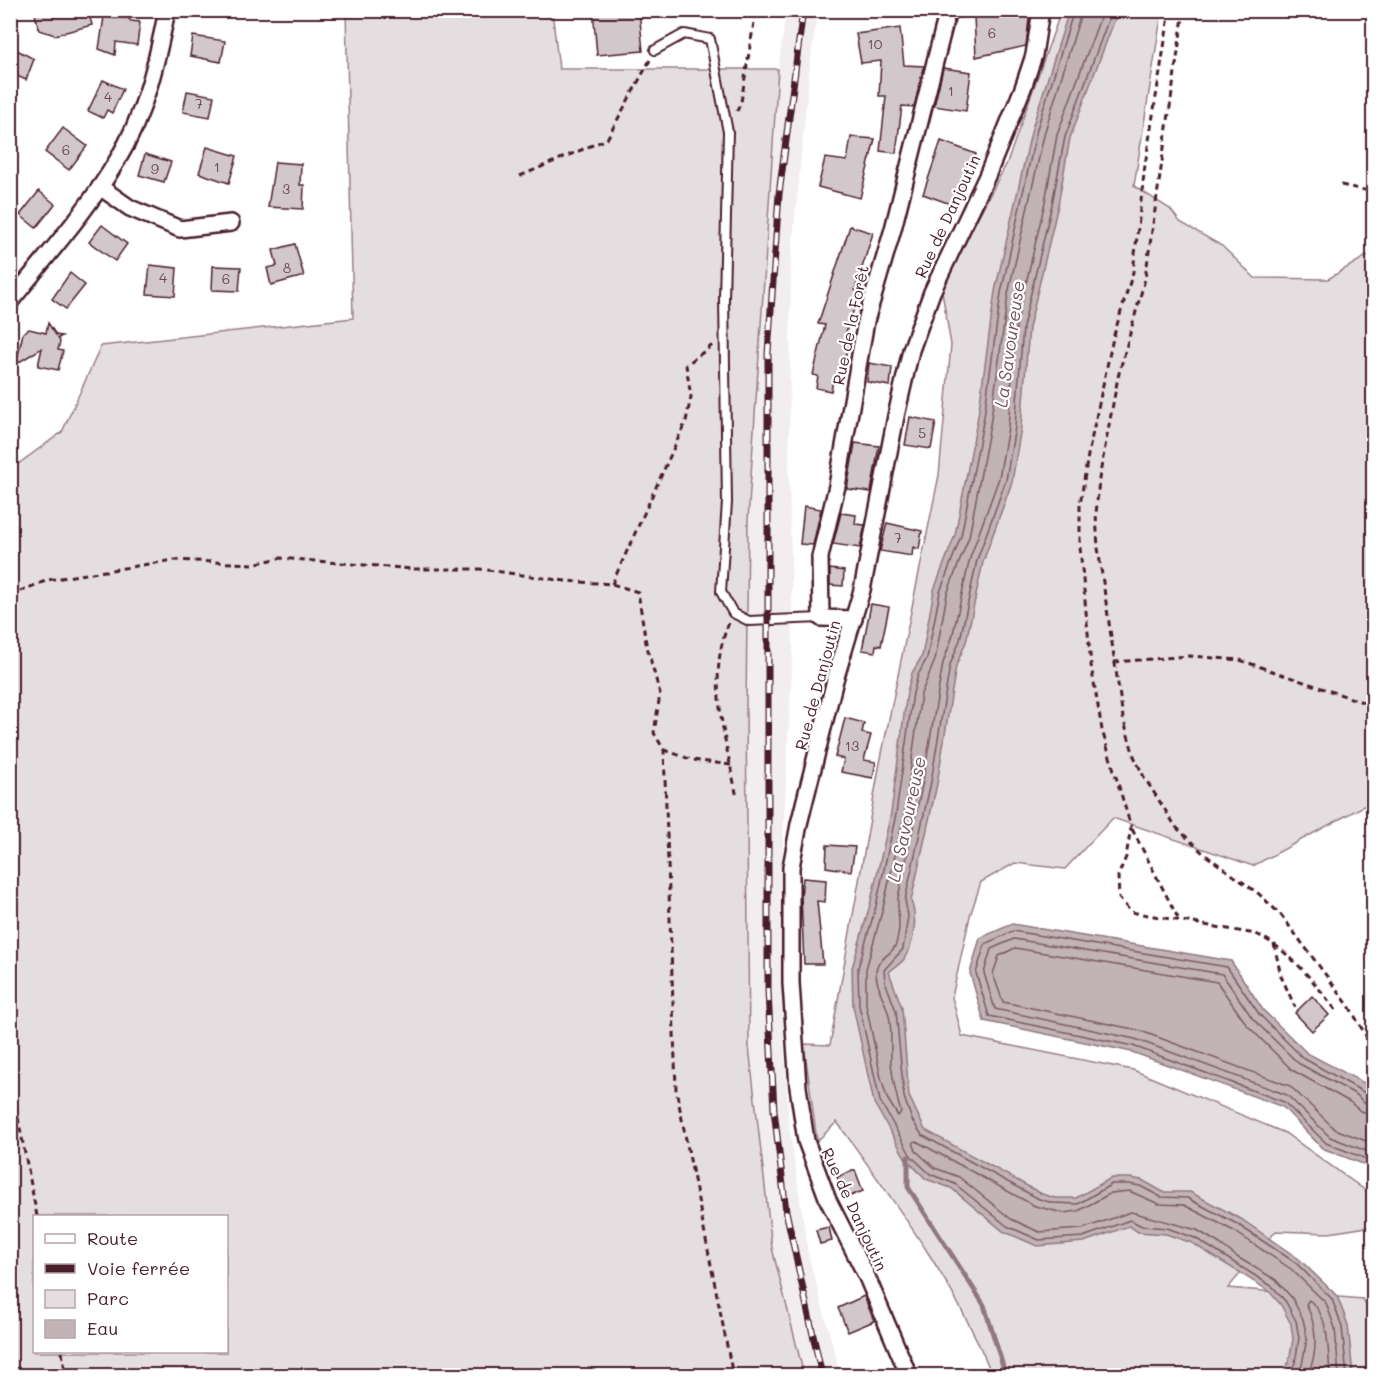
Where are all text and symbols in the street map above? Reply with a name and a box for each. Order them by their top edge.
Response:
house number: 6 [988,23,996,42]
house number: 10 [868,34,883,53]
house number: 1 [948,81,954,100]
house number: 4 [104,87,113,106]
house number: 7 [195,94,203,113]
house number: 6 [62,140,70,159]
street label: Rue de Danjoutin [909,151,985,281]
house number: 1 [214,157,220,176]
house number: 9 [151,159,159,178]
house number: 3 [282,179,290,198]
house number: 8 [283,258,291,277]
street label: Rue de la Forêt [827,263,873,387]
house number: 4 [159,268,168,287]
house number: 6 [222,269,230,288]
water label: La Savoureuse [988,279,1030,409]
house number: 5 [918,423,926,442]
house number: 7 [894,528,902,547]
street label: Rue de Danjoutin [790,618,844,752]
house number: 13 [845,736,859,755]
water label: La Savoureuse [881,754,931,884]
street label: Rue de Danjoutin [817,1144,893,1274]
legend [33,1215,228,1353]
text: Route [87,1226,138,1250]
text: Voie ferrée [87,1256,190,1280]
text: Parc [87,1286,129,1310]
text: Eau [87,1316,118,1340]

